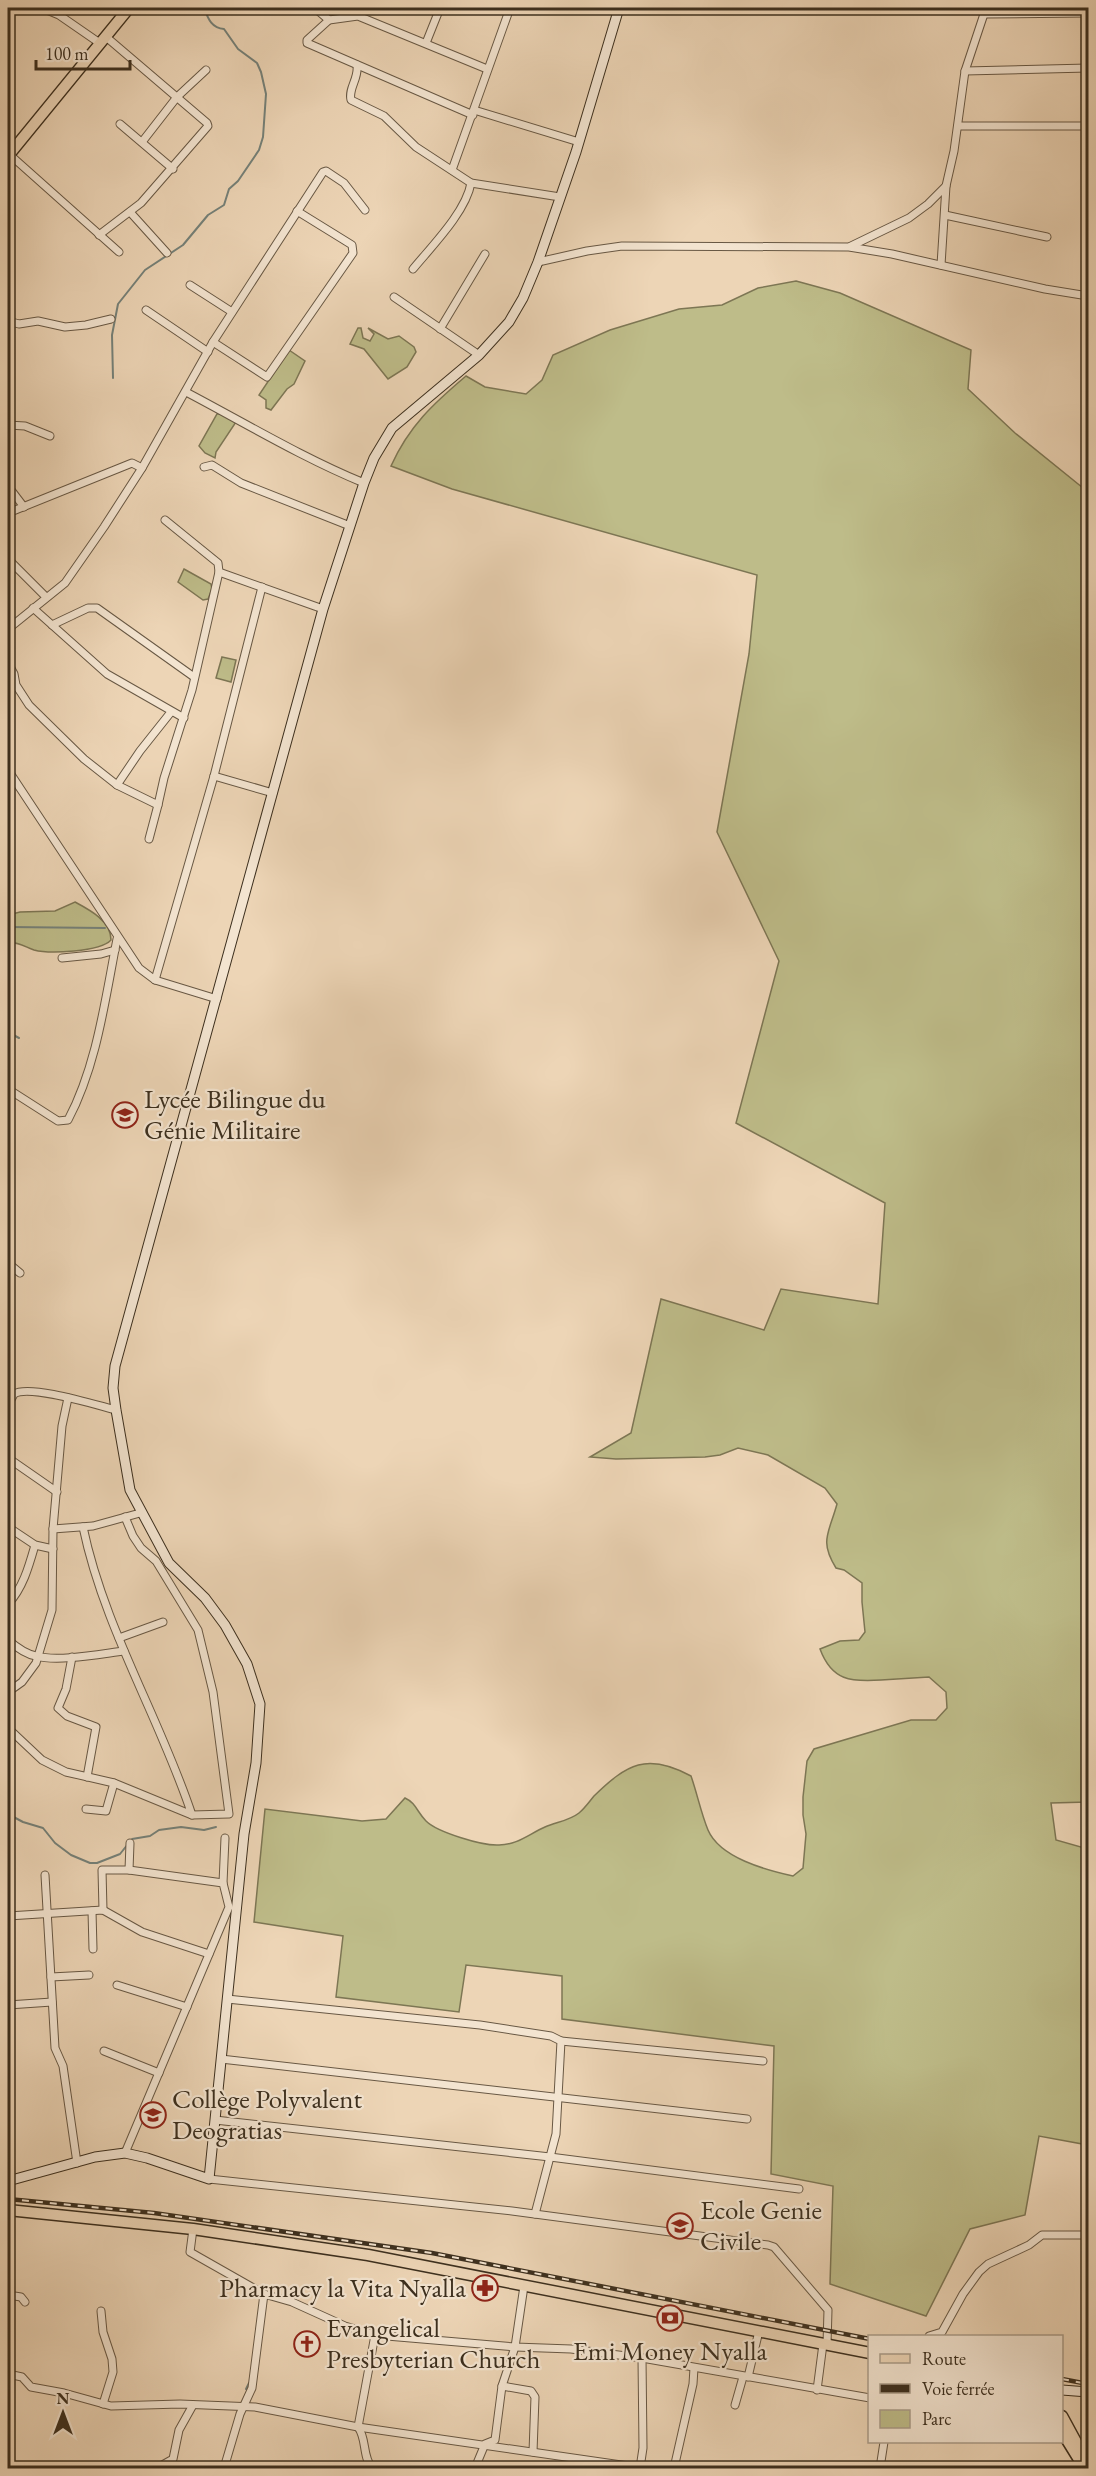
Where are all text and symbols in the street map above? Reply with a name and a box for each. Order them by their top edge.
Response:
scale bar [36,33,130,71]
text: 100 m [45,42,89,65]
place label: Lycée Bilingue du Génie Militaire [144,1081,326,1147]
school or university icon: Lycée Bilingue du Génie Militaire [110,1100,140,1130]
place label: Collège Polyvalent Deogratias [172,2081,363,2147]
school or university icon: Collège Polyvalent Deogratias [138,2100,168,2130]
place label: Ecole Genie Civile [700,2192,822,2258]
school or university icon: Ecole Genie Civile [665,2211,695,2241]
place label: Pharmacy la Vita Nyalla [219,2270,466,2305]
pharmacy icon: Pharmacy la Vita Nyalla [470,2273,500,2303]
bank icon: Emi Money Nyalla [655,2303,685,2333]
place label: Evangelical Presbyterian Church [326,2310,541,2376]
church icon: Evangelical Presbyterian Church [292,2329,322,2359]
place label: Emi Money Nyalla [573,2333,768,2368]
legend [868,2335,1063,2443]
text: Route [922,2347,966,2370]
text: Voie ferrée [922,2377,994,2400]
north arrow [33,2383,93,2443]
text: N [57,2388,70,2409]
text: Parc [922,2407,952,2430]

